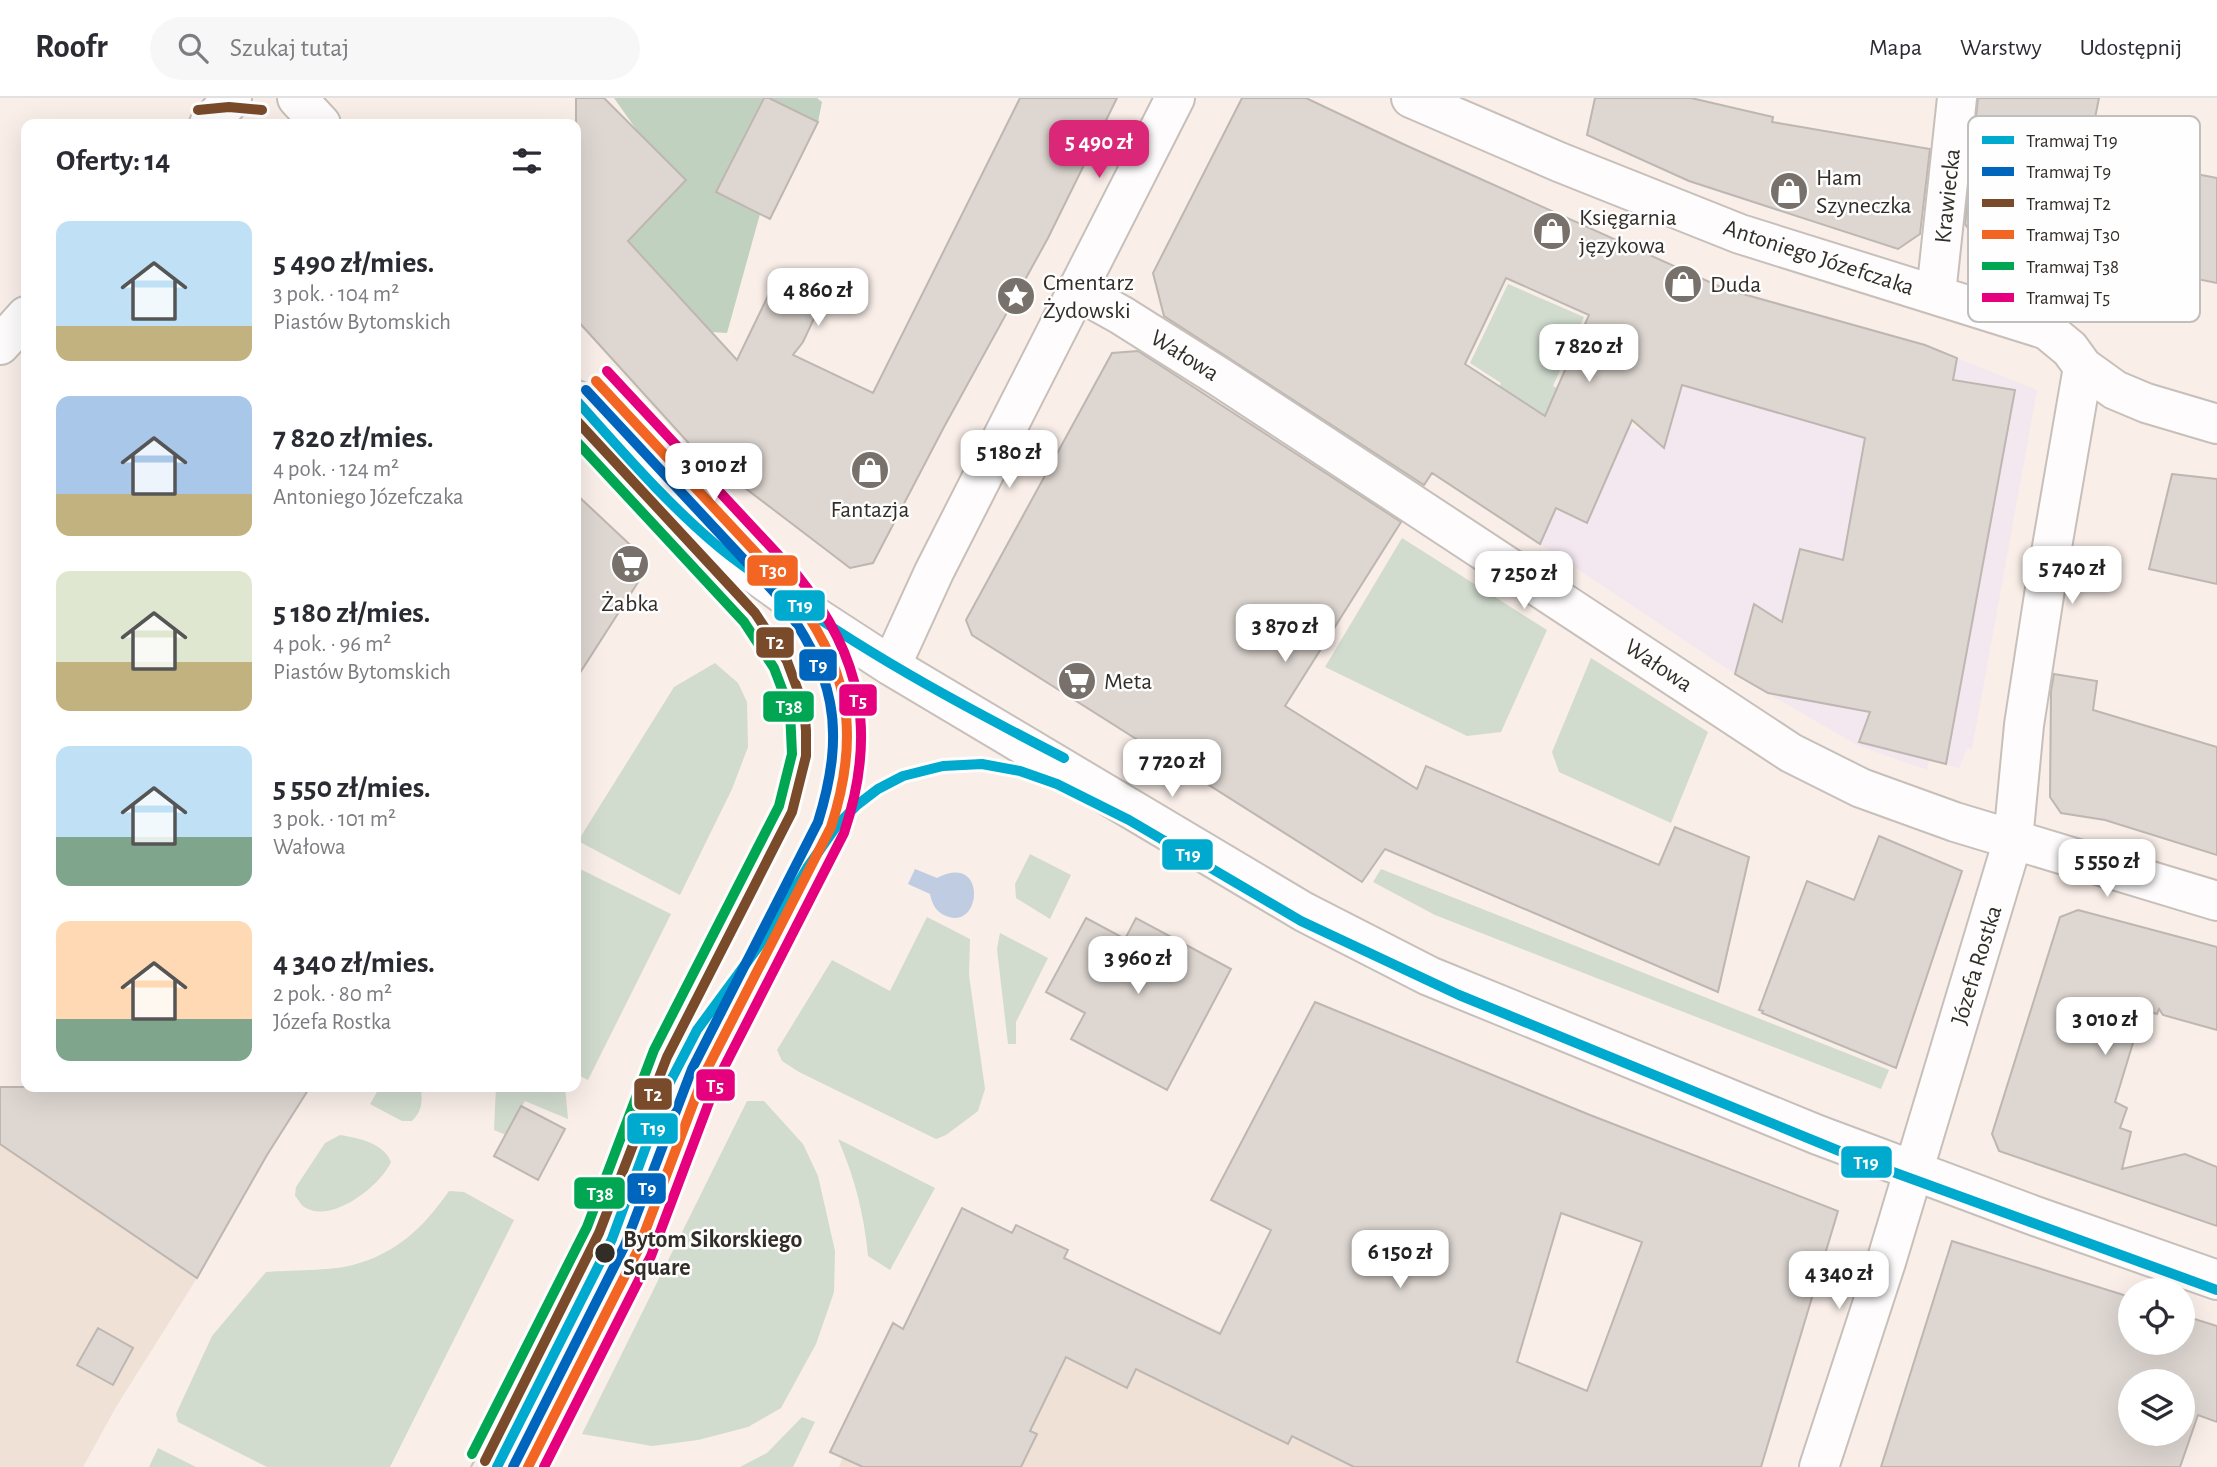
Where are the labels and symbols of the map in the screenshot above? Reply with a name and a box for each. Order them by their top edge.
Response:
legend [1968,116,2200,322]
pin: 5 490 zł [1027,120,1171,180]
text: Tramwaj T19 [2026,132,2118,151]
street label: Krawiecka [1931,148,1965,245]
text: Tramwaj T9 [2026,163,2111,182]
place label: Ham Szyneczka [1816,166,1912,218]
shop icon: Ham Szyneczka [1768,170,1810,212]
text: Tramwaj T2 [2026,195,2111,214]
place label: Księgarnia językowa [1579,206,1677,258]
shop icon: Księgarnia językowa [1531,210,1573,252]
street label: Antoniego Józefczaka [1720,216,1917,300]
text: Tramwaj T30 [2026,226,2120,245]
text: Tramwaj T38 [2026,258,2119,277]
shop icon: Duda [1662,263,1704,305]
pin: 4 860 zł [746,268,890,328]
place label: Cmentarz Żydowski [1043,271,1134,323]
place label: Duda [1710,273,1761,297]
place icon: Cmentarz Żydowski [995,275,1037,317]
text: Tramwaj T5 [2026,289,2110,308]
pin: 7 820 zł [1517,324,1661,384]
street label: Wałowa [1146,326,1223,386]
pin: 5 180 zł [937,430,1081,490]
pin: 3 010 zł [642,444,786,503]
shop icon: Fantazja [849,449,891,491]
place label: Fantazja [830,498,910,522]
supermarket icon: Żabka [609,543,651,585]
pin: 5 740 zł [2000,546,2144,606]
pin: 7 250 zł [1452,552,1596,611]
line badge: T30 [746,554,799,587]
text: T30 [759,562,787,581]
line badge: T19 [773,589,826,622]
place label: Żabka [601,591,659,616]
text: T19 [787,597,813,616]
pin: 3 870 zł [1213,604,1357,664]
line badge: T2 [755,626,795,659]
text: T2 [766,634,784,653]
street label: Wałowa [1620,635,1697,697]
line badge: T9 [798,648,838,682]
text: T9 [809,657,827,676]
supermarket icon: Meta [1056,660,1098,702]
place label: Meta [1104,670,1152,694]
line badge: T5 [838,683,878,717]
line badge: T38 [762,690,815,723]
text: T5 [849,692,867,711]
text: T38 [775,698,803,717]
pin: 7 720 zł [1100,740,1244,799]
line badge: T19 [1161,838,1214,871]
pin: 5 550 zł [2035,840,2179,899]
text: T19 [1175,846,1201,865]
street label: Józefa Rostka [1947,903,2006,1028]
pin: 3 960 zł [1066,936,1210,996]
pin: 3 010 zł [2033,998,2177,1057]
line badge: T5 [695,1068,736,1102]
line badge: T2 [633,1077,673,1111]
text: T5 [706,1077,724,1096]
text: T2 [644,1086,662,1105]
line badge: T19 [626,1112,679,1145]
text: T19 [640,1120,666,1139]
line badge: T19 [1840,1145,1893,1179]
text: T19 [1853,1154,1879,1173]
line badge: T9 [626,1172,667,1205]
line badge: T38 [573,1176,626,1210]
text: T9 [638,1180,656,1199]
text: T38 [586,1185,614,1204]
place label: Bytom Sikorskiego Square [623,1228,802,1280]
pin: 6 150 zł [1328,1230,1472,1290]
marker: Bytom Sikorskiego Square [593,1241,617,1265]
pin: 4 340 zł [1767,1252,1911,1311]

